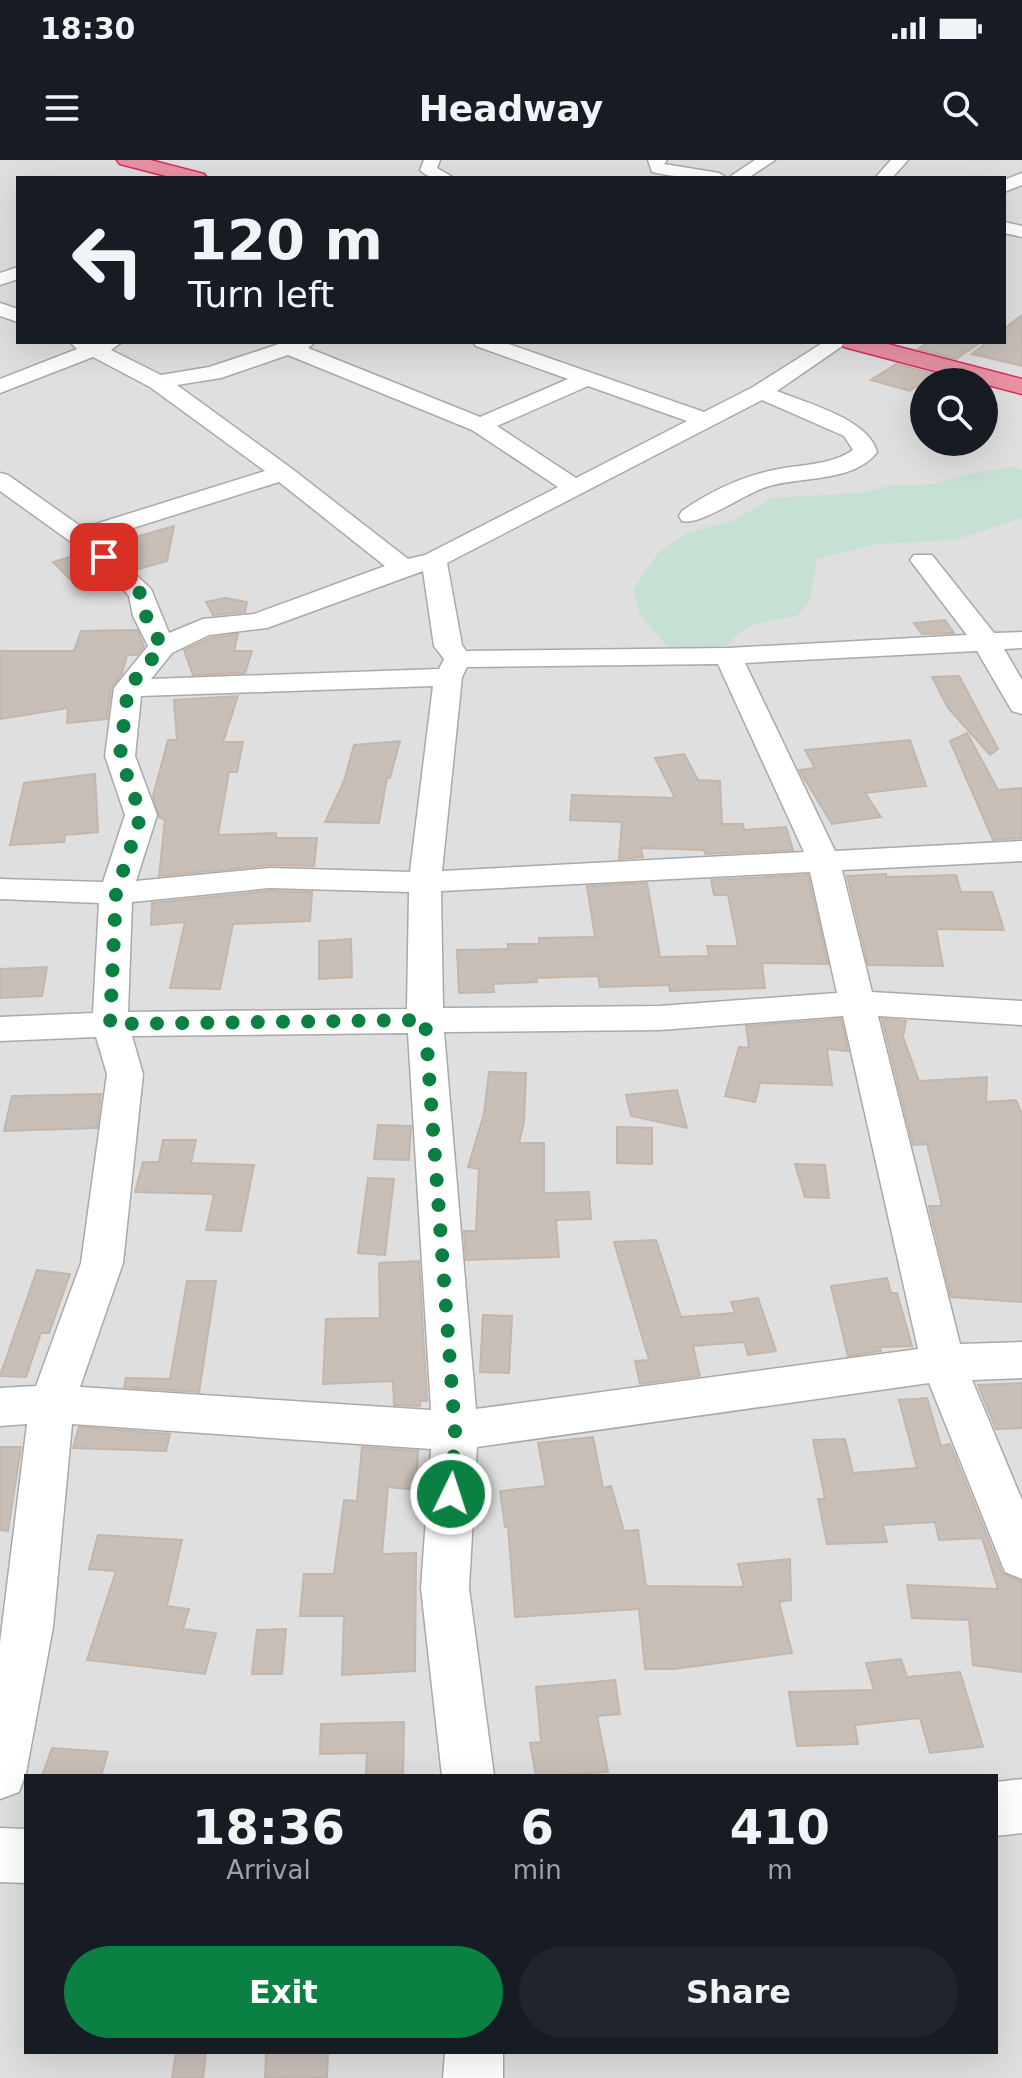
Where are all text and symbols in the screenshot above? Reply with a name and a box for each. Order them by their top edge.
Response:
text: 18:30 [40,11,136,46]
icon: menu [40,86,84,130]
icon: search [938,86,982,130]
text: Headway [419,88,603,129]
text: 120 m [188,207,383,272]
icon: left [56,208,160,312]
text: Turn left [188,274,334,315]
map controls [910,368,998,456]
button: search [910,368,998,456]
pin [70,523,138,591]
icon: arrive [82,535,126,579]
position arrow [409,1452,493,1536]
text: 18:36 [192,1799,345,1855]
text: 6 [521,1799,554,1855]
text: 410 [730,1799,830,1855]
text: Arrival [226,1855,311,1885]
text: min [513,1855,562,1885]
text: m [767,1855,793,1885]
button: Exit [64,1946,503,2038]
button: Share [519,1946,958,2038]

